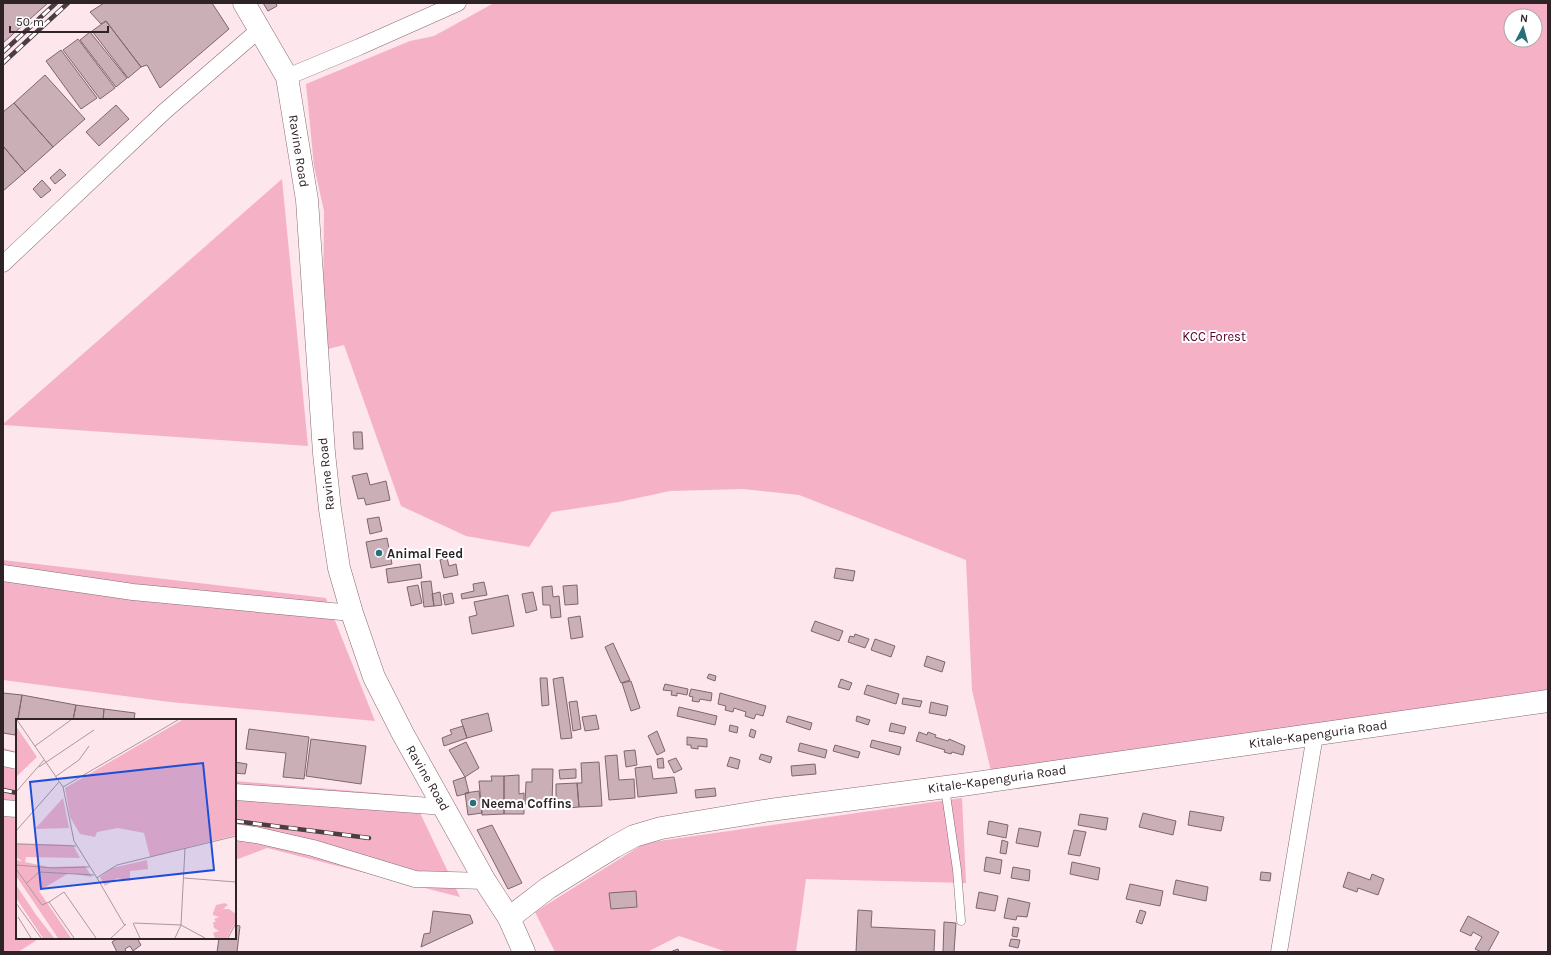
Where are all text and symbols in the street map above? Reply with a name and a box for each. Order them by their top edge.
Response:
scale bar [10,8,108,34]
north arrow [1503,8,1543,48]
text: N [1519,12,1529,25]
text: 50 m [16,15,44,29]
street label: Ravine Road [286,114,312,188]
park label: KCC Forest [1182,329,1246,344]
street label: Ravine Road [315,437,337,511]
place label: Animal Feed [387,546,463,561]
marker: Animal Feed [374,548,384,558]
street label: Kitale-Kapenguria Road [1248,717,1388,751]
inset map [16,719,236,939]
street label: Ravine Road [403,743,453,813]
street label: Kitale-Kapenguria Road [927,762,1067,796]
place label: Neema Coffins [481,796,572,811]
marker: Neema Coffins [468,798,478,808]

